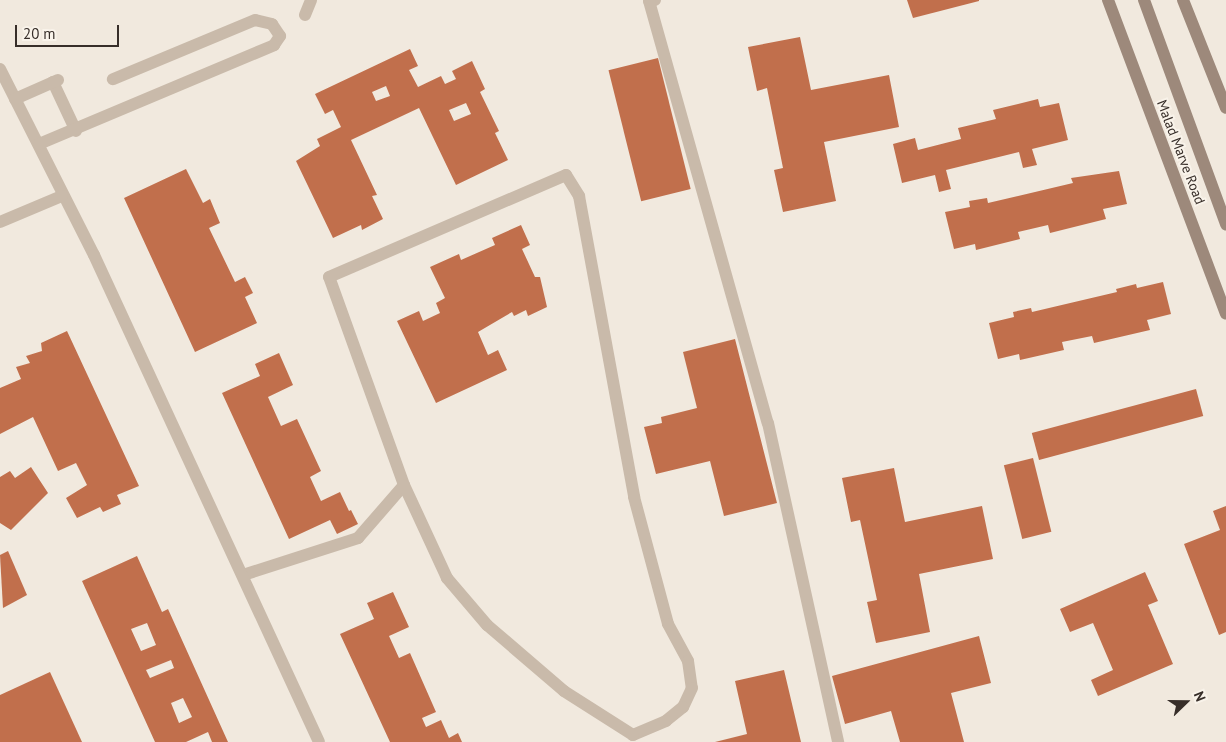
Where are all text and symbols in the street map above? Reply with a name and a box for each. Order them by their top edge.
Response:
scale bar [18,15,121,47]
text: 20 m [23,24,56,43]
street label: Malad Marve Road [1153,98,1209,206]
north arrow [1161,677,1211,727]
text: N [1190,689,1210,704]

